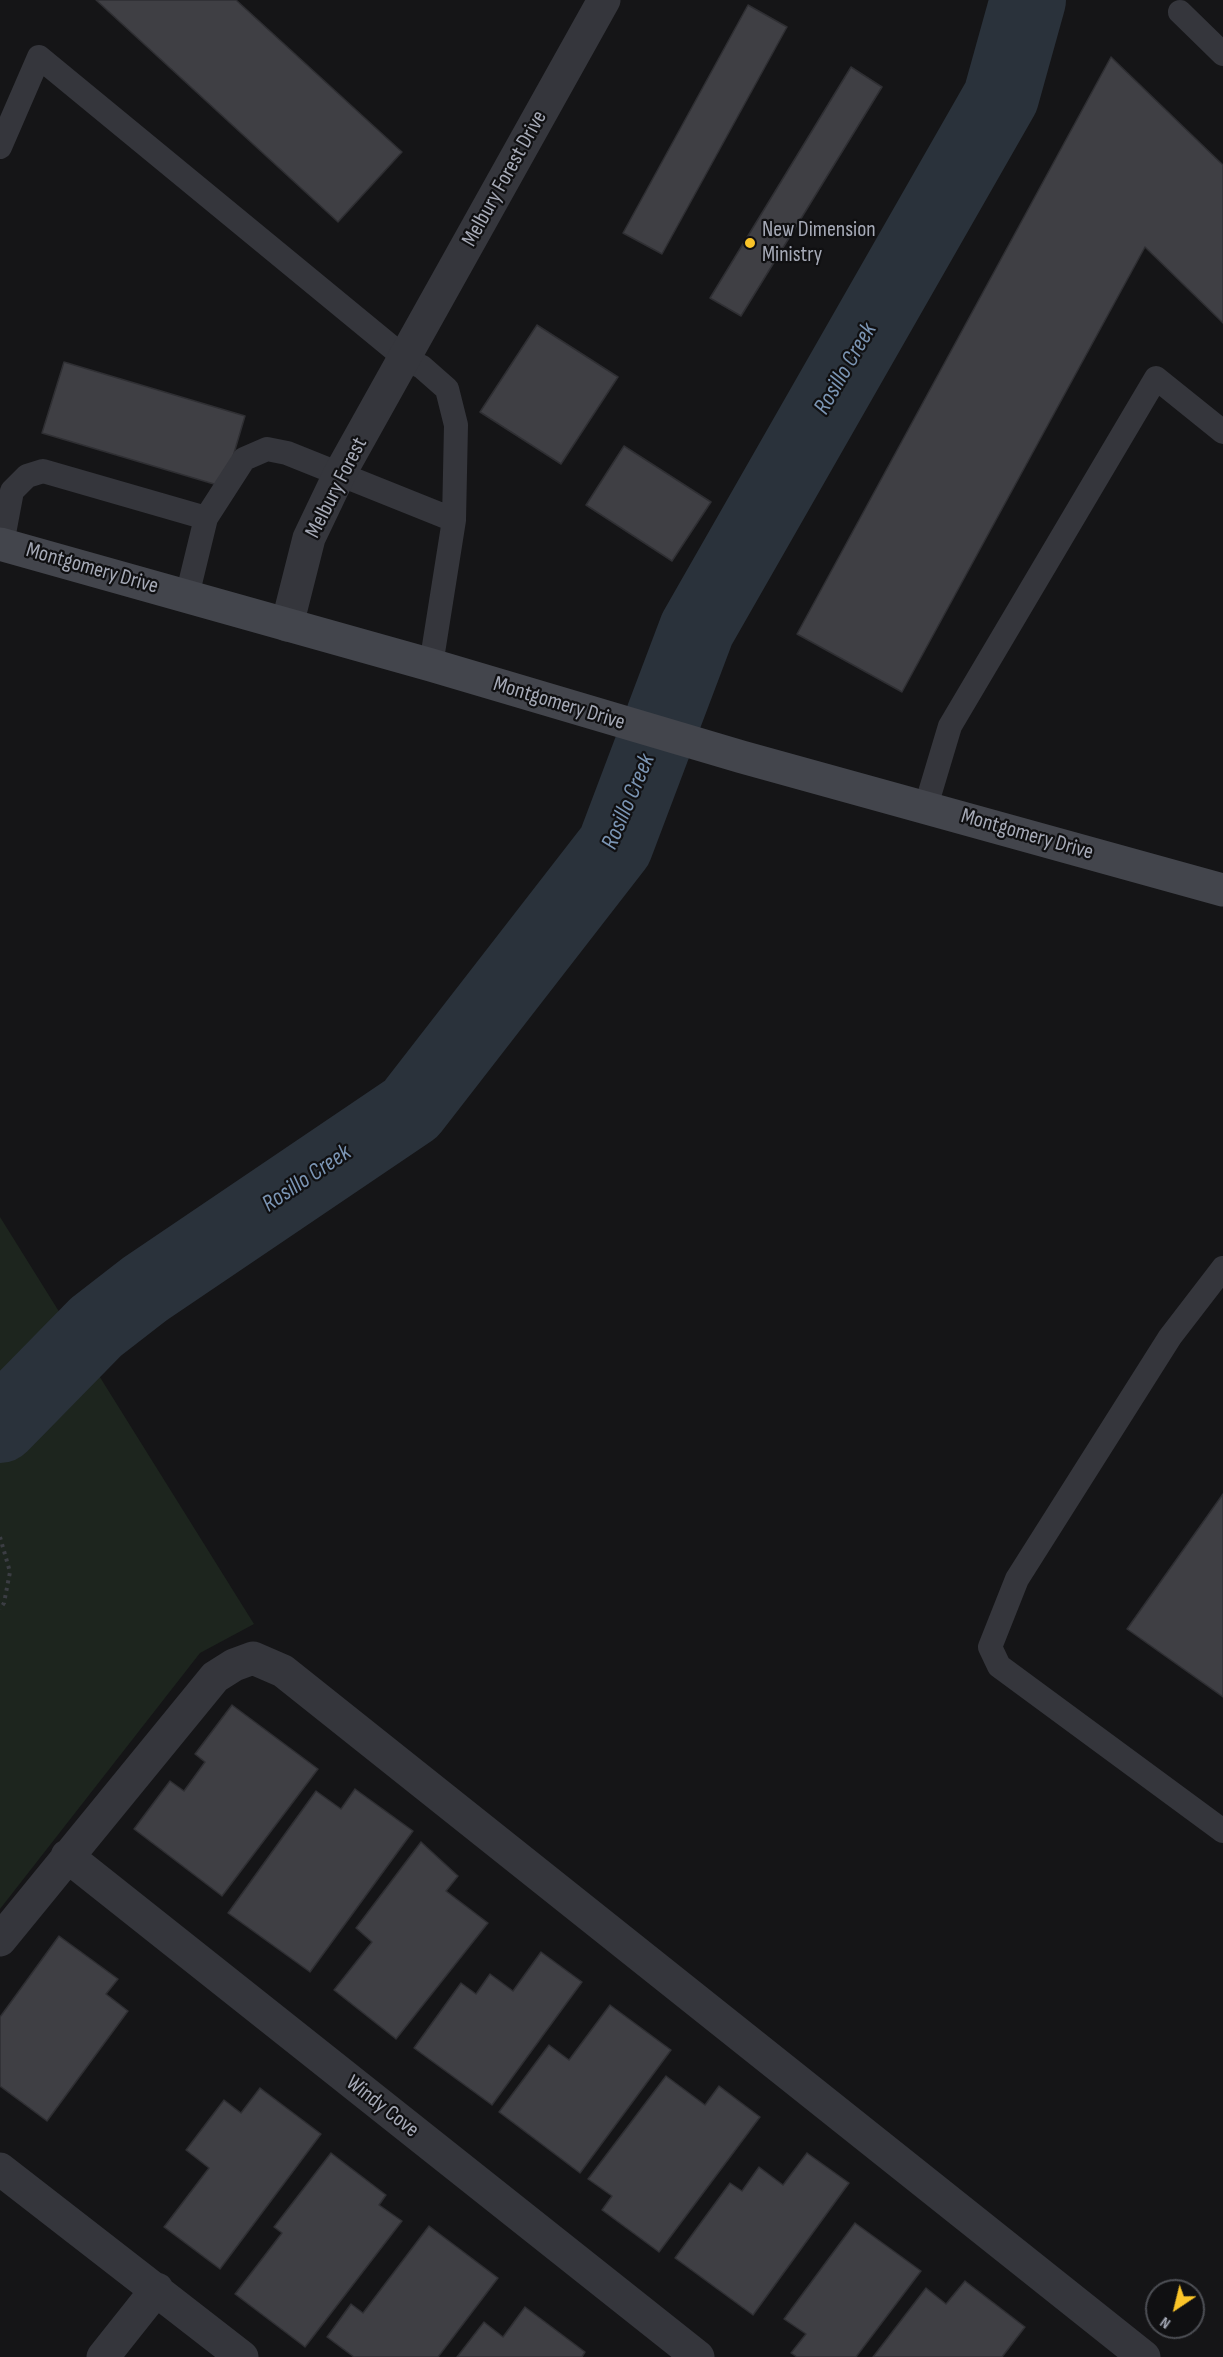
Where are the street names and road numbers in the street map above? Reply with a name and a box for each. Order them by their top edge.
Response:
street label: Melbury Forest Drive [457,106,553,252]
street label: Melbury Forest [300,433,374,543]
street label: Montgomery Drive [23,538,161,600]
street label: Montgomery Drive [490,671,628,737]
street label: Montgomery Drive [958,804,1096,866]
street label: Windy Cove [340,2070,424,2144]

